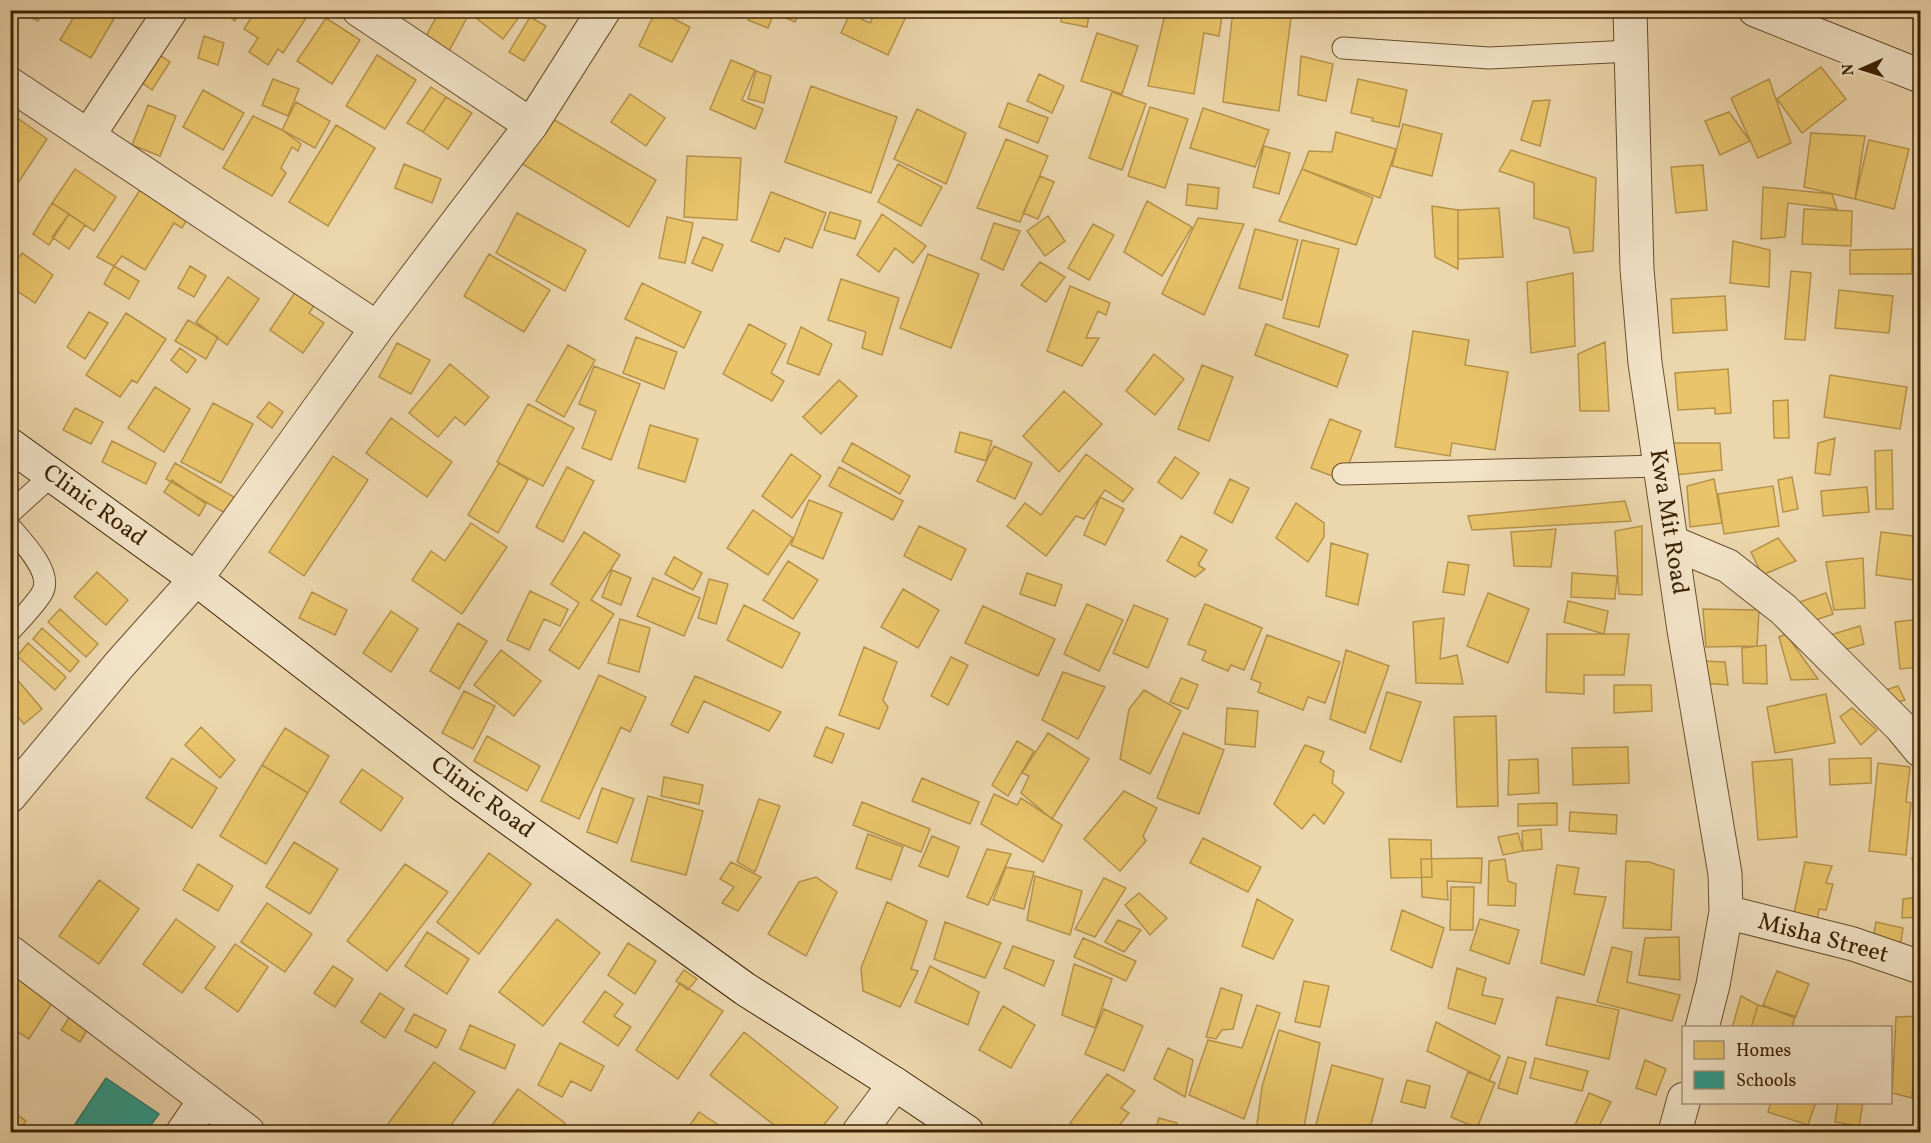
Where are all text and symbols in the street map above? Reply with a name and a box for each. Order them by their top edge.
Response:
north arrow [1832,39,1892,99]
text: N [1838,63,1860,76]
street label: Kwa Mit Road [1640,447,1696,597]
street label: Clinic Road [35,457,153,555]
street label: Clinic Road [423,749,541,847]
street label: Misha Street [1754,905,1892,973]
legend [1682,1026,1892,1104]
text: Homes [1736,1039,1791,1064]
text: Schools [1736,1069,1796,1094]

